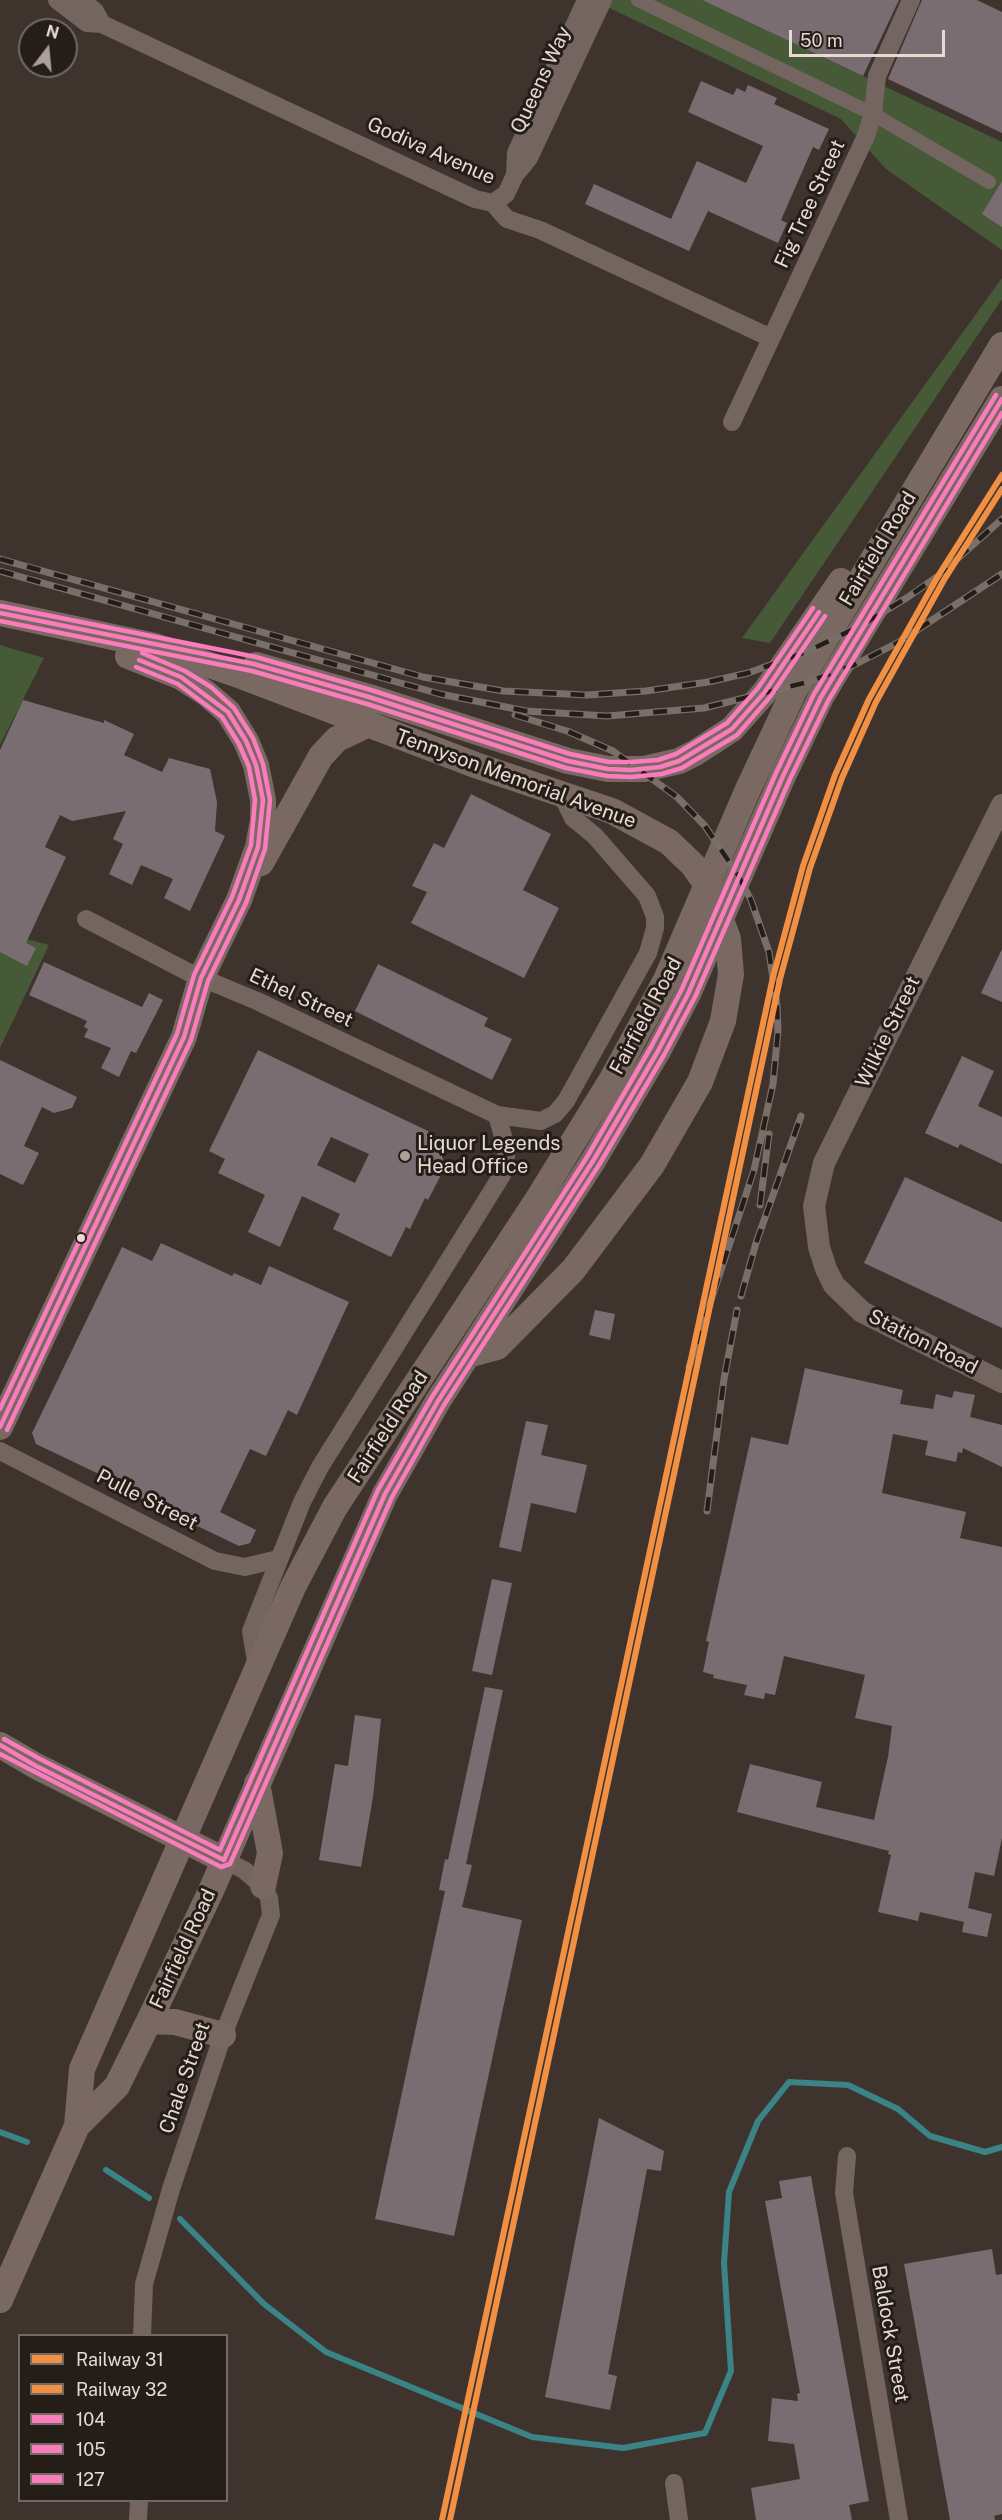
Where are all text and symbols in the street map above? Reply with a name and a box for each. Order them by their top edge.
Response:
north arrow [18,18,78,78]
scale bar [792,18,948,56]
text: N [44,21,61,43]
street label: Queens Way [506,23,576,137]
text: 50 m [800,30,843,51]
street label: Godiva Avenue [363,112,499,190]
street label: Fig Tree Street [770,136,850,272]
street label: Fairfield Road [834,487,922,611]
street label: Tennyson Memorial Avenue [393,724,639,834]
street label: Fairfield Road [605,953,687,1079]
street label: Ethel Street [245,963,357,1033]
street label: Wilkie Street [851,972,925,1092]
place label: Liquor Legends Head Office [417,1132,560,1179]
marker: Liquor Legends Head Office [398,1149,412,1163]
unlabelled marker [75,1232,87,1244]
street label: Station Road [864,1304,982,1380]
street label: Fairfield Road [343,1366,433,1488]
street label: Pulle Street [92,1464,202,1536]
street label: Fairfield Road [145,1885,221,2013]
street label: Chale Street [155,2019,215,2137]
street label: Baldock Street [866,2264,914,2404]
legend [18,2334,228,2502]
text: Railway 31 [76,2349,164,2370]
text: Railway 32 [76,2379,167,2400]
text: 104 [76,2409,106,2430]
text: 105 [76,2439,106,2460]
text: 127 [76,2469,105,2490]

